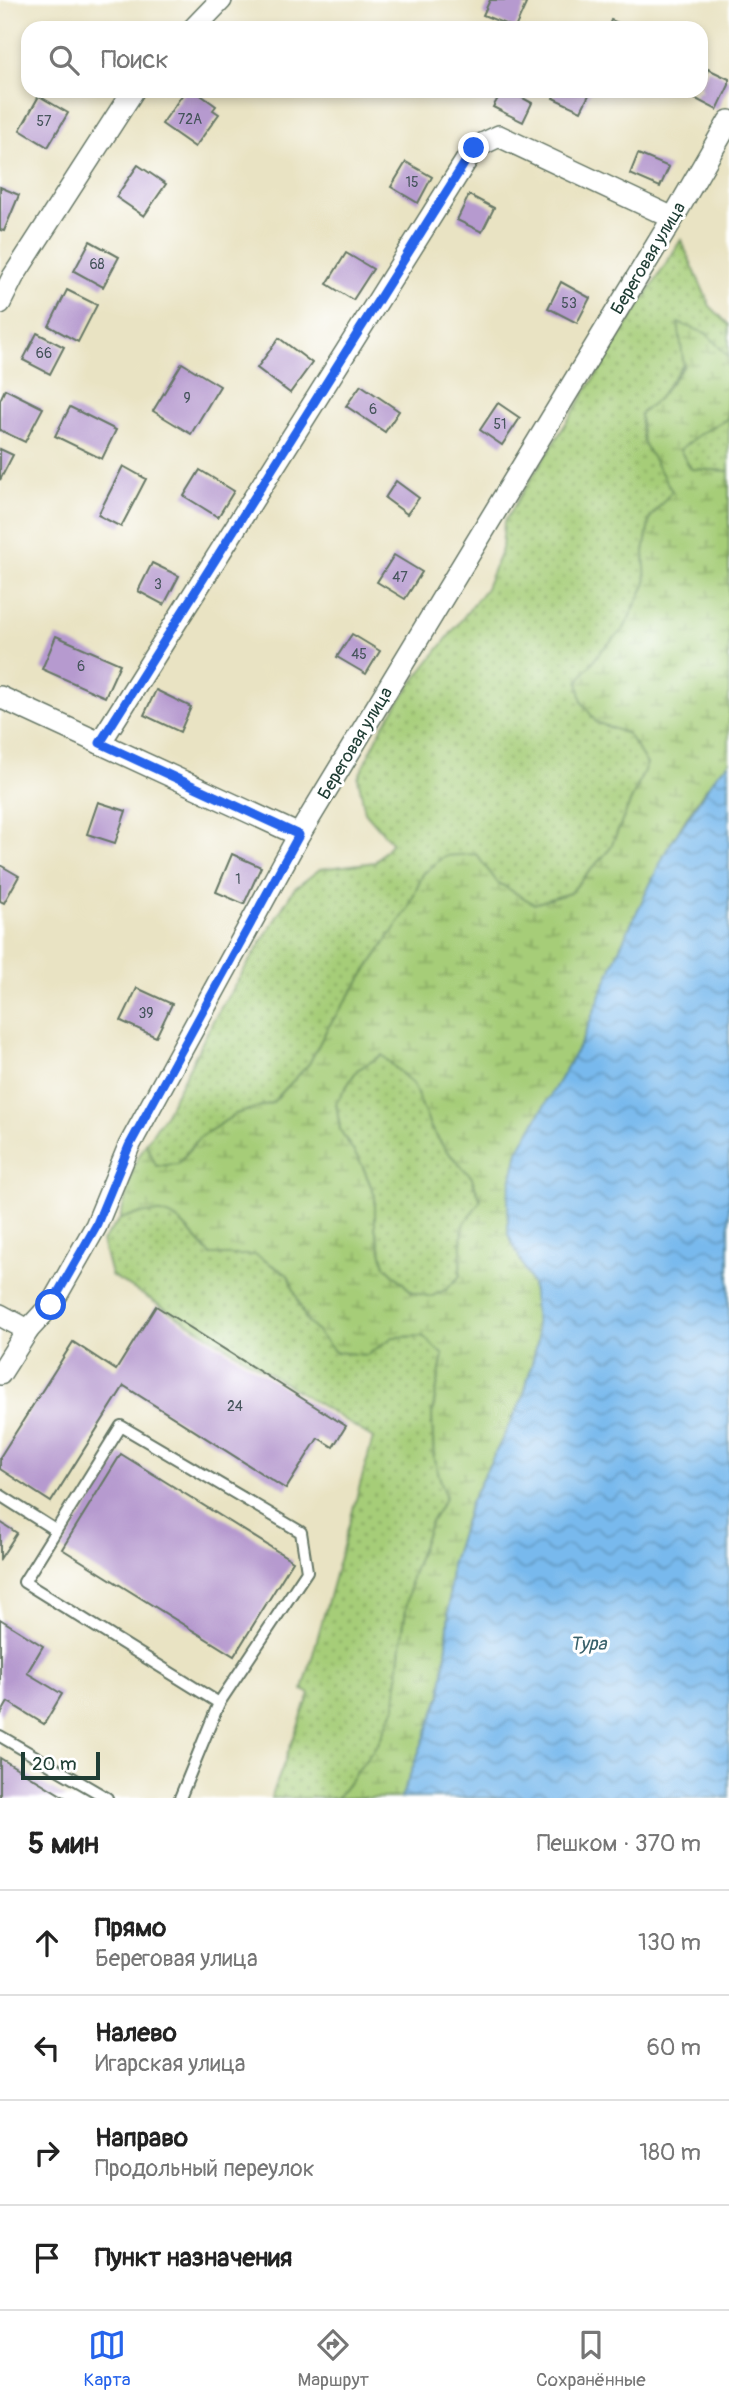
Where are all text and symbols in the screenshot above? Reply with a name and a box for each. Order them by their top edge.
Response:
search box [21,21,708,98]
icon: search [45,41,83,79]
text: Поиск [101,44,169,76]
house number: 72А [178,111,202,128]
house number: 57 [37,113,52,130]
route end [458,132,489,163]
house number: 15 [405,174,419,191]
street label: Береговая улица [606,198,691,319]
house number: 68 [89,256,105,273]
house number: 53 [561,295,577,312]
house number: 66 [36,345,52,362]
house number: 9 [183,390,191,407]
house number: 6 [369,401,377,418]
house number: 51 [493,416,507,433]
house number: 47 [392,569,408,586]
house number: 3 [154,576,162,593]
house number: 45 [351,646,367,663]
house number: 6 [77,658,85,675]
street label: Береговая улица [313,683,398,804]
house number: 1 [235,871,241,888]
house number: 39 [138,1005,154,1022]
route start [35,1289,66,1320]
house number: 24 [227,1398,243,1415]
water label: Тура [570,1632,607,1656]
scale bar [21,1749,100,1781]
text: 20 m [32,1752,77,1776]
text: 5 мин [28,1825,99,1862]
text: Пешком · 370 m [537,1829,701,1858]
text: Прямо [95,1912,166,1944]
icon: ahead [28,1924,66,1962]
text: 130 m [638,1928,701,1957]
text: Береговая улица [95,1944,258,1973]
text: Налево [95,2017,177,2049]
icon: left [28,2029,66,2067]
text: 60 m [646,2033,701,2062]
text: Игарская улица [95,2049,246,2078]
text: Направо [95,2122,188,2154]
icon: right [28,2134,66,2172]
text: 180 m [639,2138,701,2167]
text: Продольный переулок [95,2154,315,2183]
icon: arrive [28,2239,66,2277]
text: Пункт назначения [95,2242,292,2274]
tab: Карта [83,2326,131,2392]
tab: Маршрут [298,2326,369,2392]
tab: Сохранённые [536,2326,646,2392]

